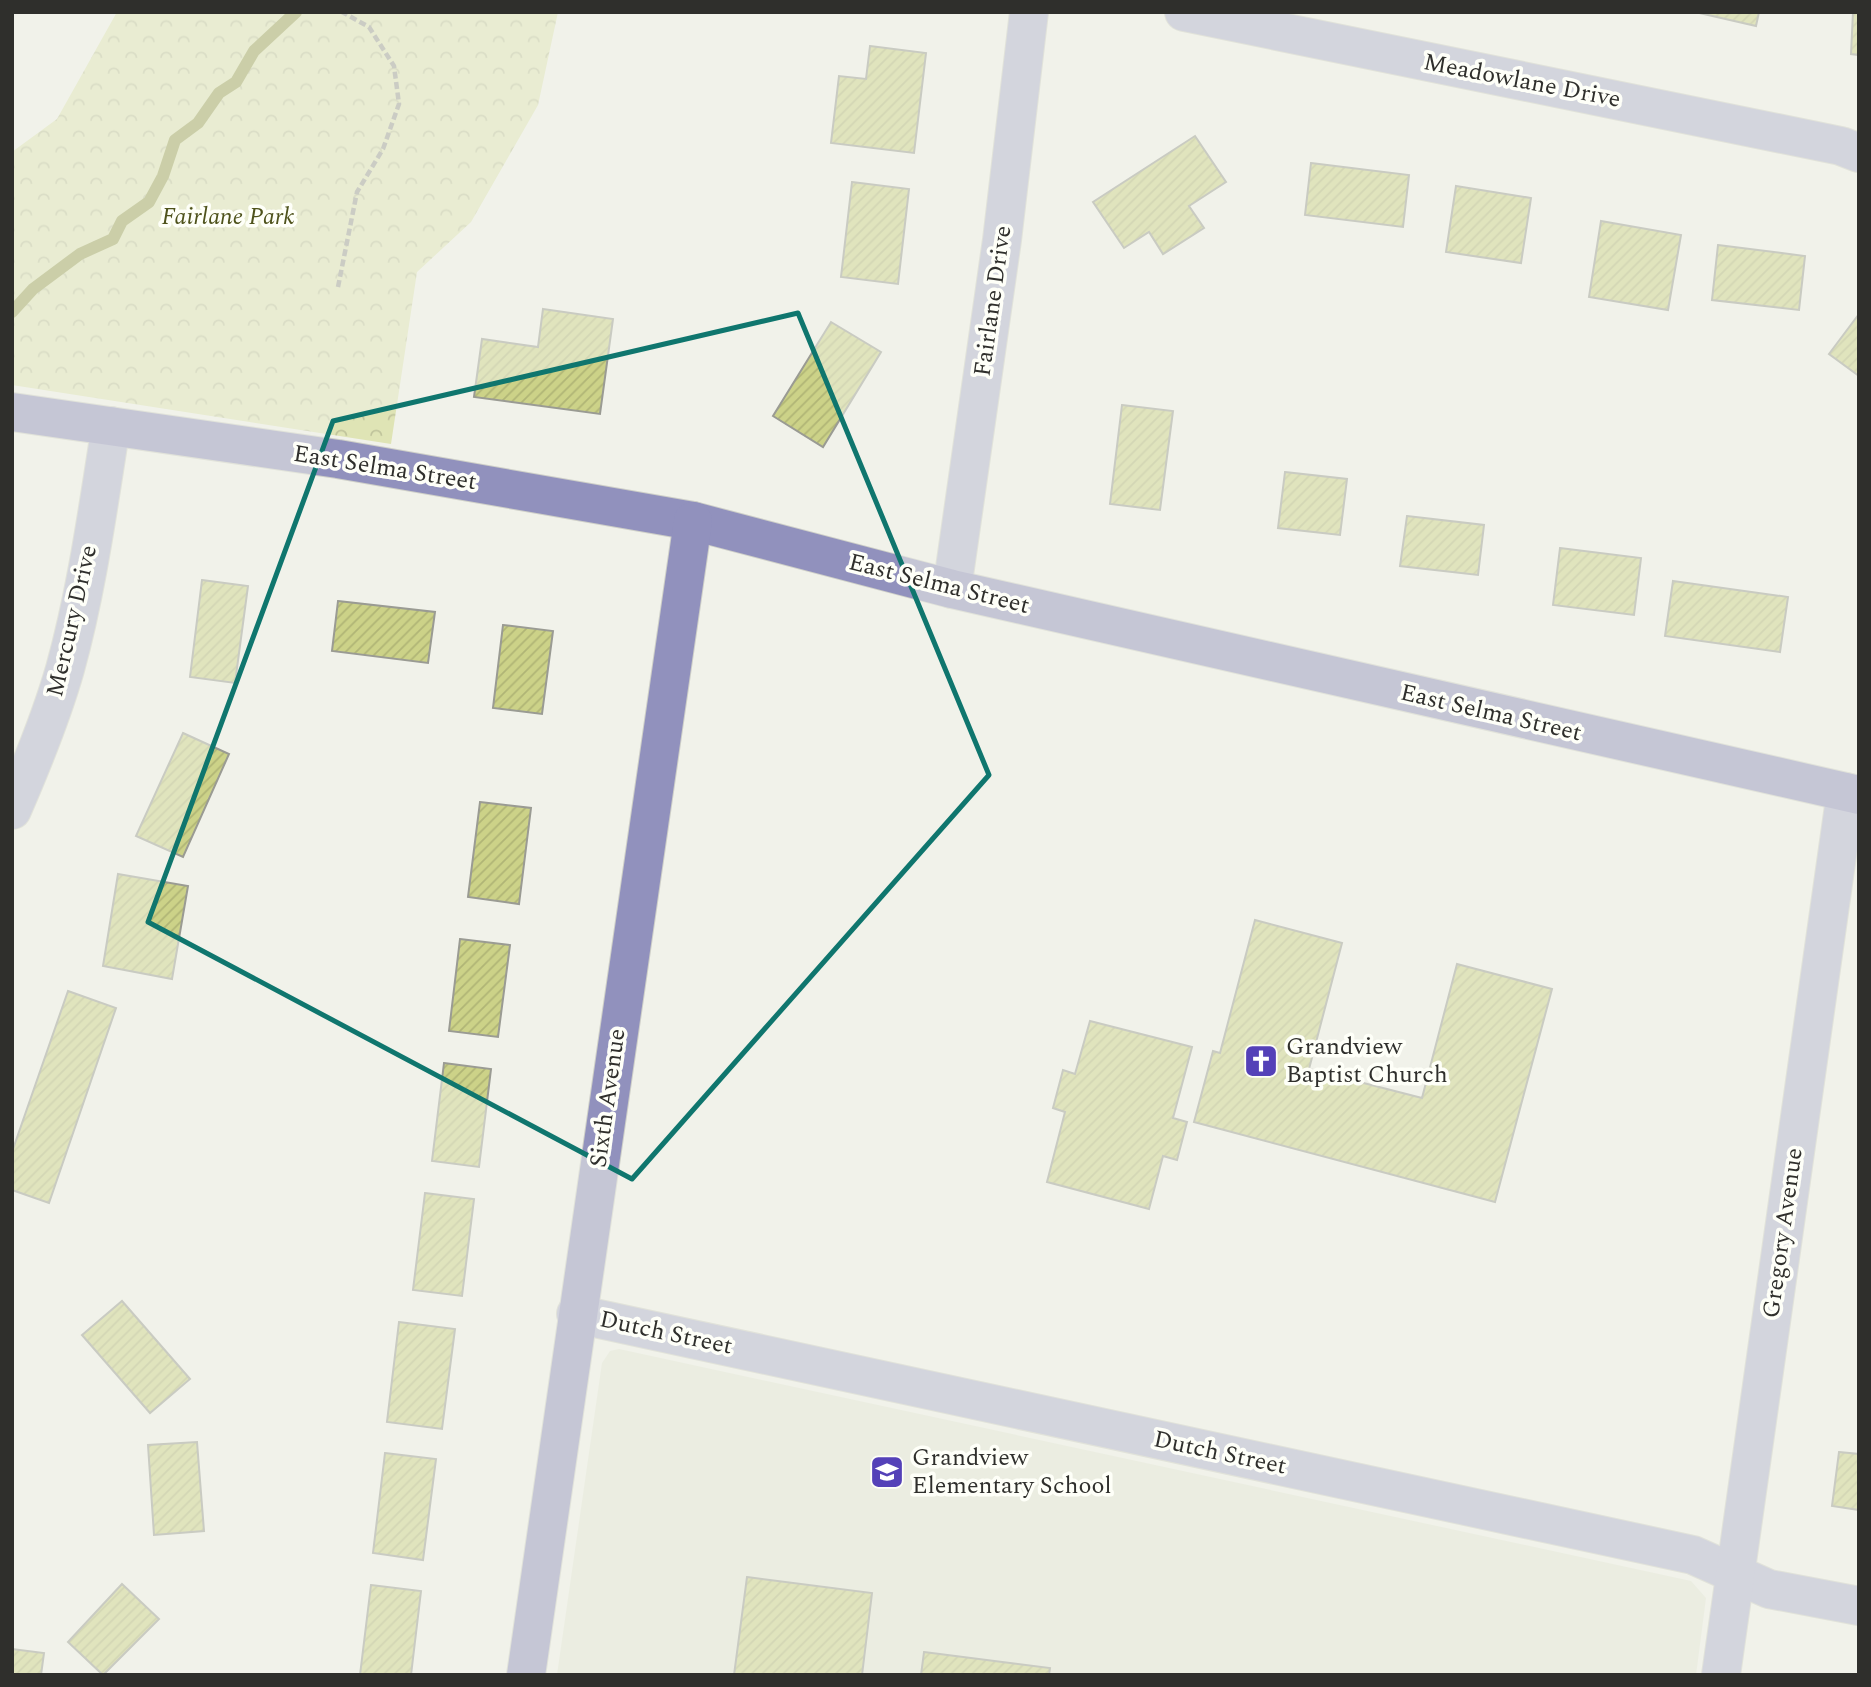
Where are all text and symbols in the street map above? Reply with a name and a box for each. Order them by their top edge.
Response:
street label: Meadowlane Drive [1420,44,1624,118]
park label: Fairlane Park [162,199,294,235]
street label: Fairlane Drive [965,223,1021,379]
street label: East Selma Street [291,436,479,500]
street label: Mercury Drive [37,541,107,701]
street label: East Selma Street [845,544,1033,624]
street label: East Selma Street [1397,675,1585,751]
street label: Sixth Avenue [580,1026,636,1170]
place label: Grandview Baptist Church [1286,1029,1448,1093]
church icon: Grandview Baptist Church [1242,1042,1280,1080]
street label: Gregory Avenue [1753,1145,1813,1321]
street label: Dutch Street [596,1301,736,1365]
street label: Dutch Street [1150,1421,1290,1485]
place label: Grandview Elementary School [912,1440,1112,1504]
school or university icon: Grandview Elementary School [868,1453,906,1491]

